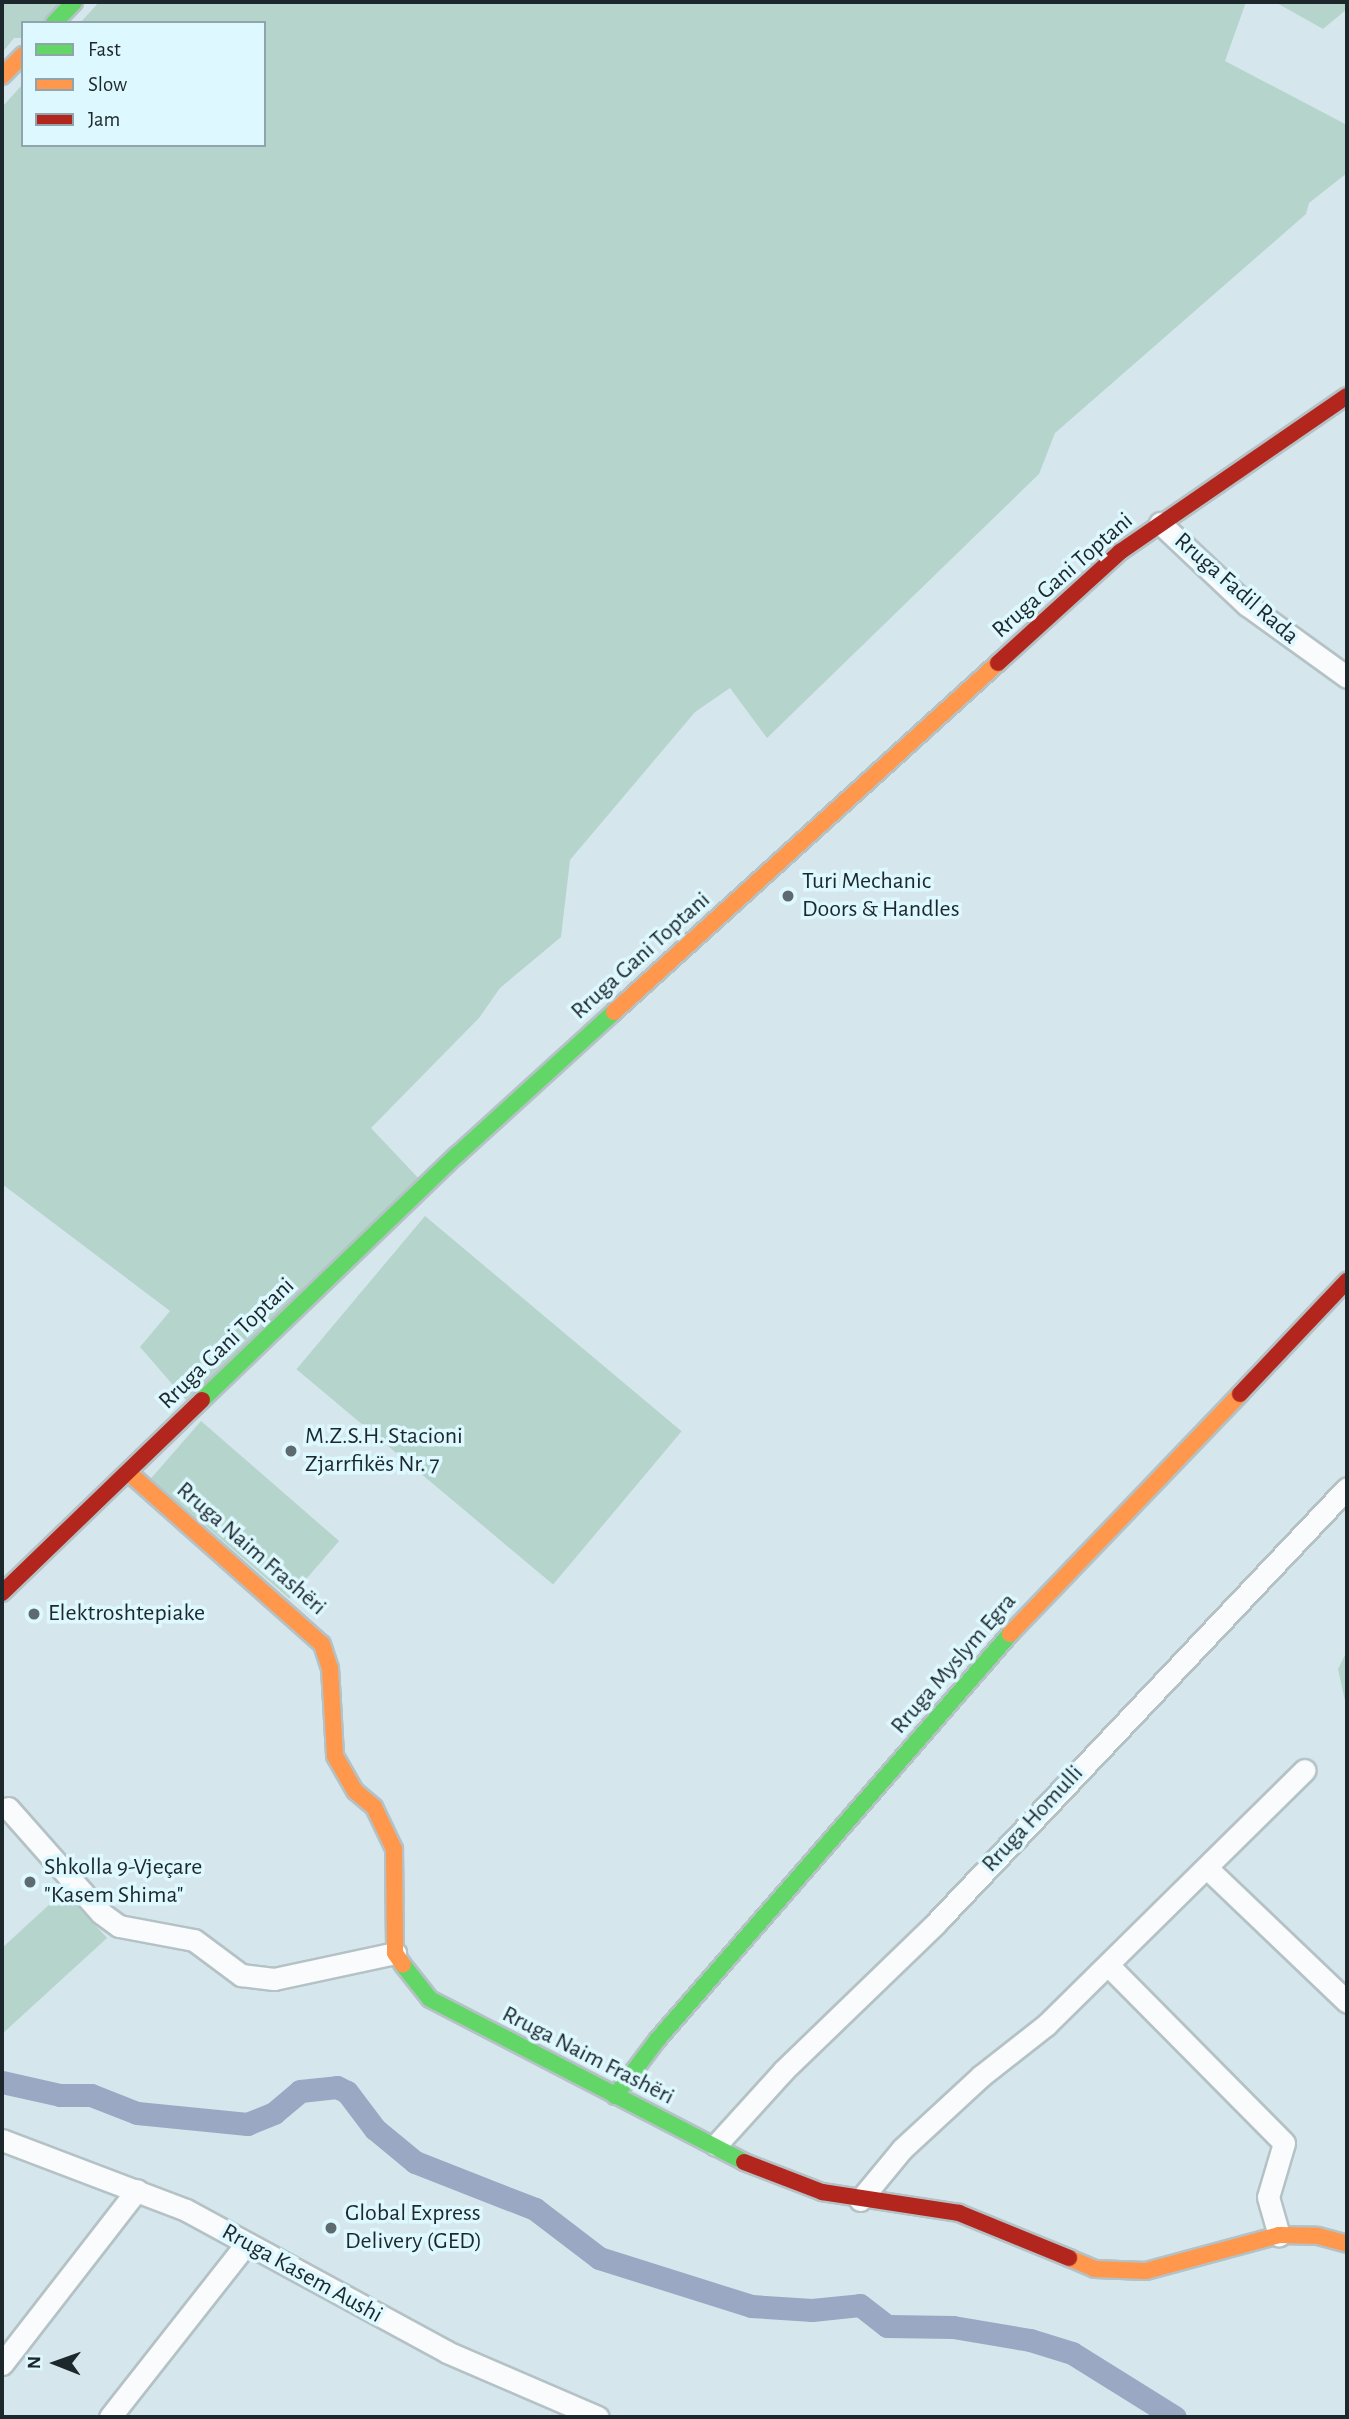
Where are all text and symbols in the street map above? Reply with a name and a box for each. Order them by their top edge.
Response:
legend [21,21,266,147]
text: Fast [88,39,121,60]
text: Slow [88,74,127,95]
text: Jam [88,109,120,130]
street label: Rruga Gani Toptani [987,507,1139,645]
street label: Rruga Fadil Rada [1168,527,1304,651]
place label: Turi Mechanic Doors & Handles [802,868,960,924]
street label: Rruga Gani Toptani [565,886,717,1026]
marker: Turi Mechanic Doors & Handles [780,888,796,904]
street label: Rruga Gani Toptani [153,1272,301,1416]
place label: M.Z.S.H. Stacioni Zjarrfikës Nr. 7 [305,1423,463,1479]
marker: M.Z.S.H. Stacioni Zjarrfikës Nr. 7 [283,1443,299,1459]
street label: Rruga Naim Frashëri [170,1476,332,1622]
street label: Rruga Myslym Egra [885,1588,1023,1740]
place label: Elektroshtepiake [48,1600,205,1628]
marker: Elektroshtepiake [26,1606,42,1622]
street label: Rruga Homulli [976,1759,1090,1879]
place label: Shkolla 9-Vjeçare "Kasem Shima" [44,1854,202,1910]
marker: Shkolla 9-Vjeçare "Kasem Shima" [22,1874,38,1890]
street label: Rruga Naim Frashëri [497,2000,679,2112]
place label: Global Express Delivery (GED) [345,2200,482,2256]
street label: Rruga Kasem Aushi [217,2218,387,2330]
marker: Global Express Delivery (GED) [323,2220,339,2236]
north arrow [21,2328,91,2398]
text: N [25,2356,44,2369]

